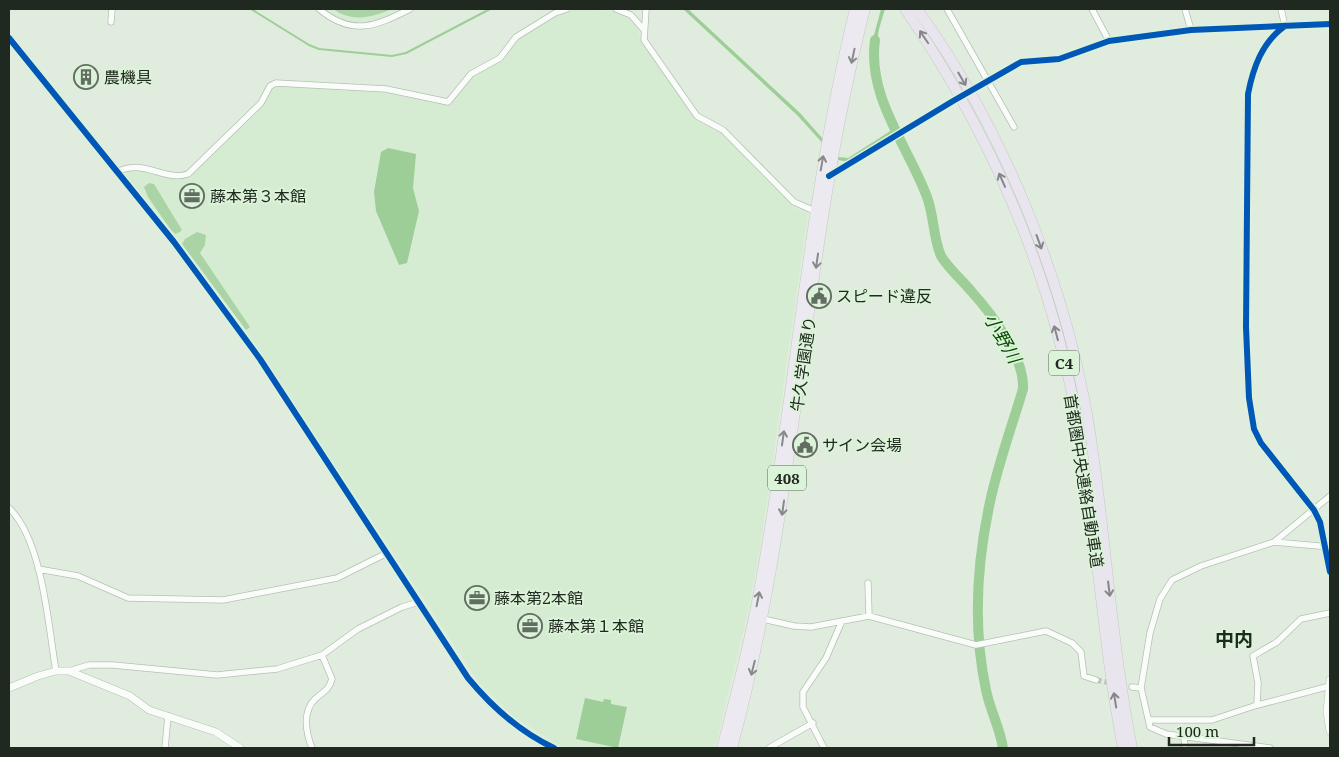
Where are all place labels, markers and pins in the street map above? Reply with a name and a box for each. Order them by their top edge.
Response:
building icon: 農機具 [73,64,99,90]
place label: 農機具 [104,66,152,88]
office icon: 藤本第３本館 [179,183,205,209]
place label: 藤本第３本館 [210,185,306,207]
public building icon: スピード違反 [806,283,832,309]
place label: スピード違反 [836,285,932,307]
public building icon: サイン会場 [792,432,818,458]
place label: サイン会場 [822,434,902,456]
office icon: 藤本第2本館 [464,585,490,611]
place label: 藤本第2本館 [494,587,583,609]
office icon: 藤本第１本館 [517,613,543,639]
place label: 藤本第１本館 [548,615,644,637]

